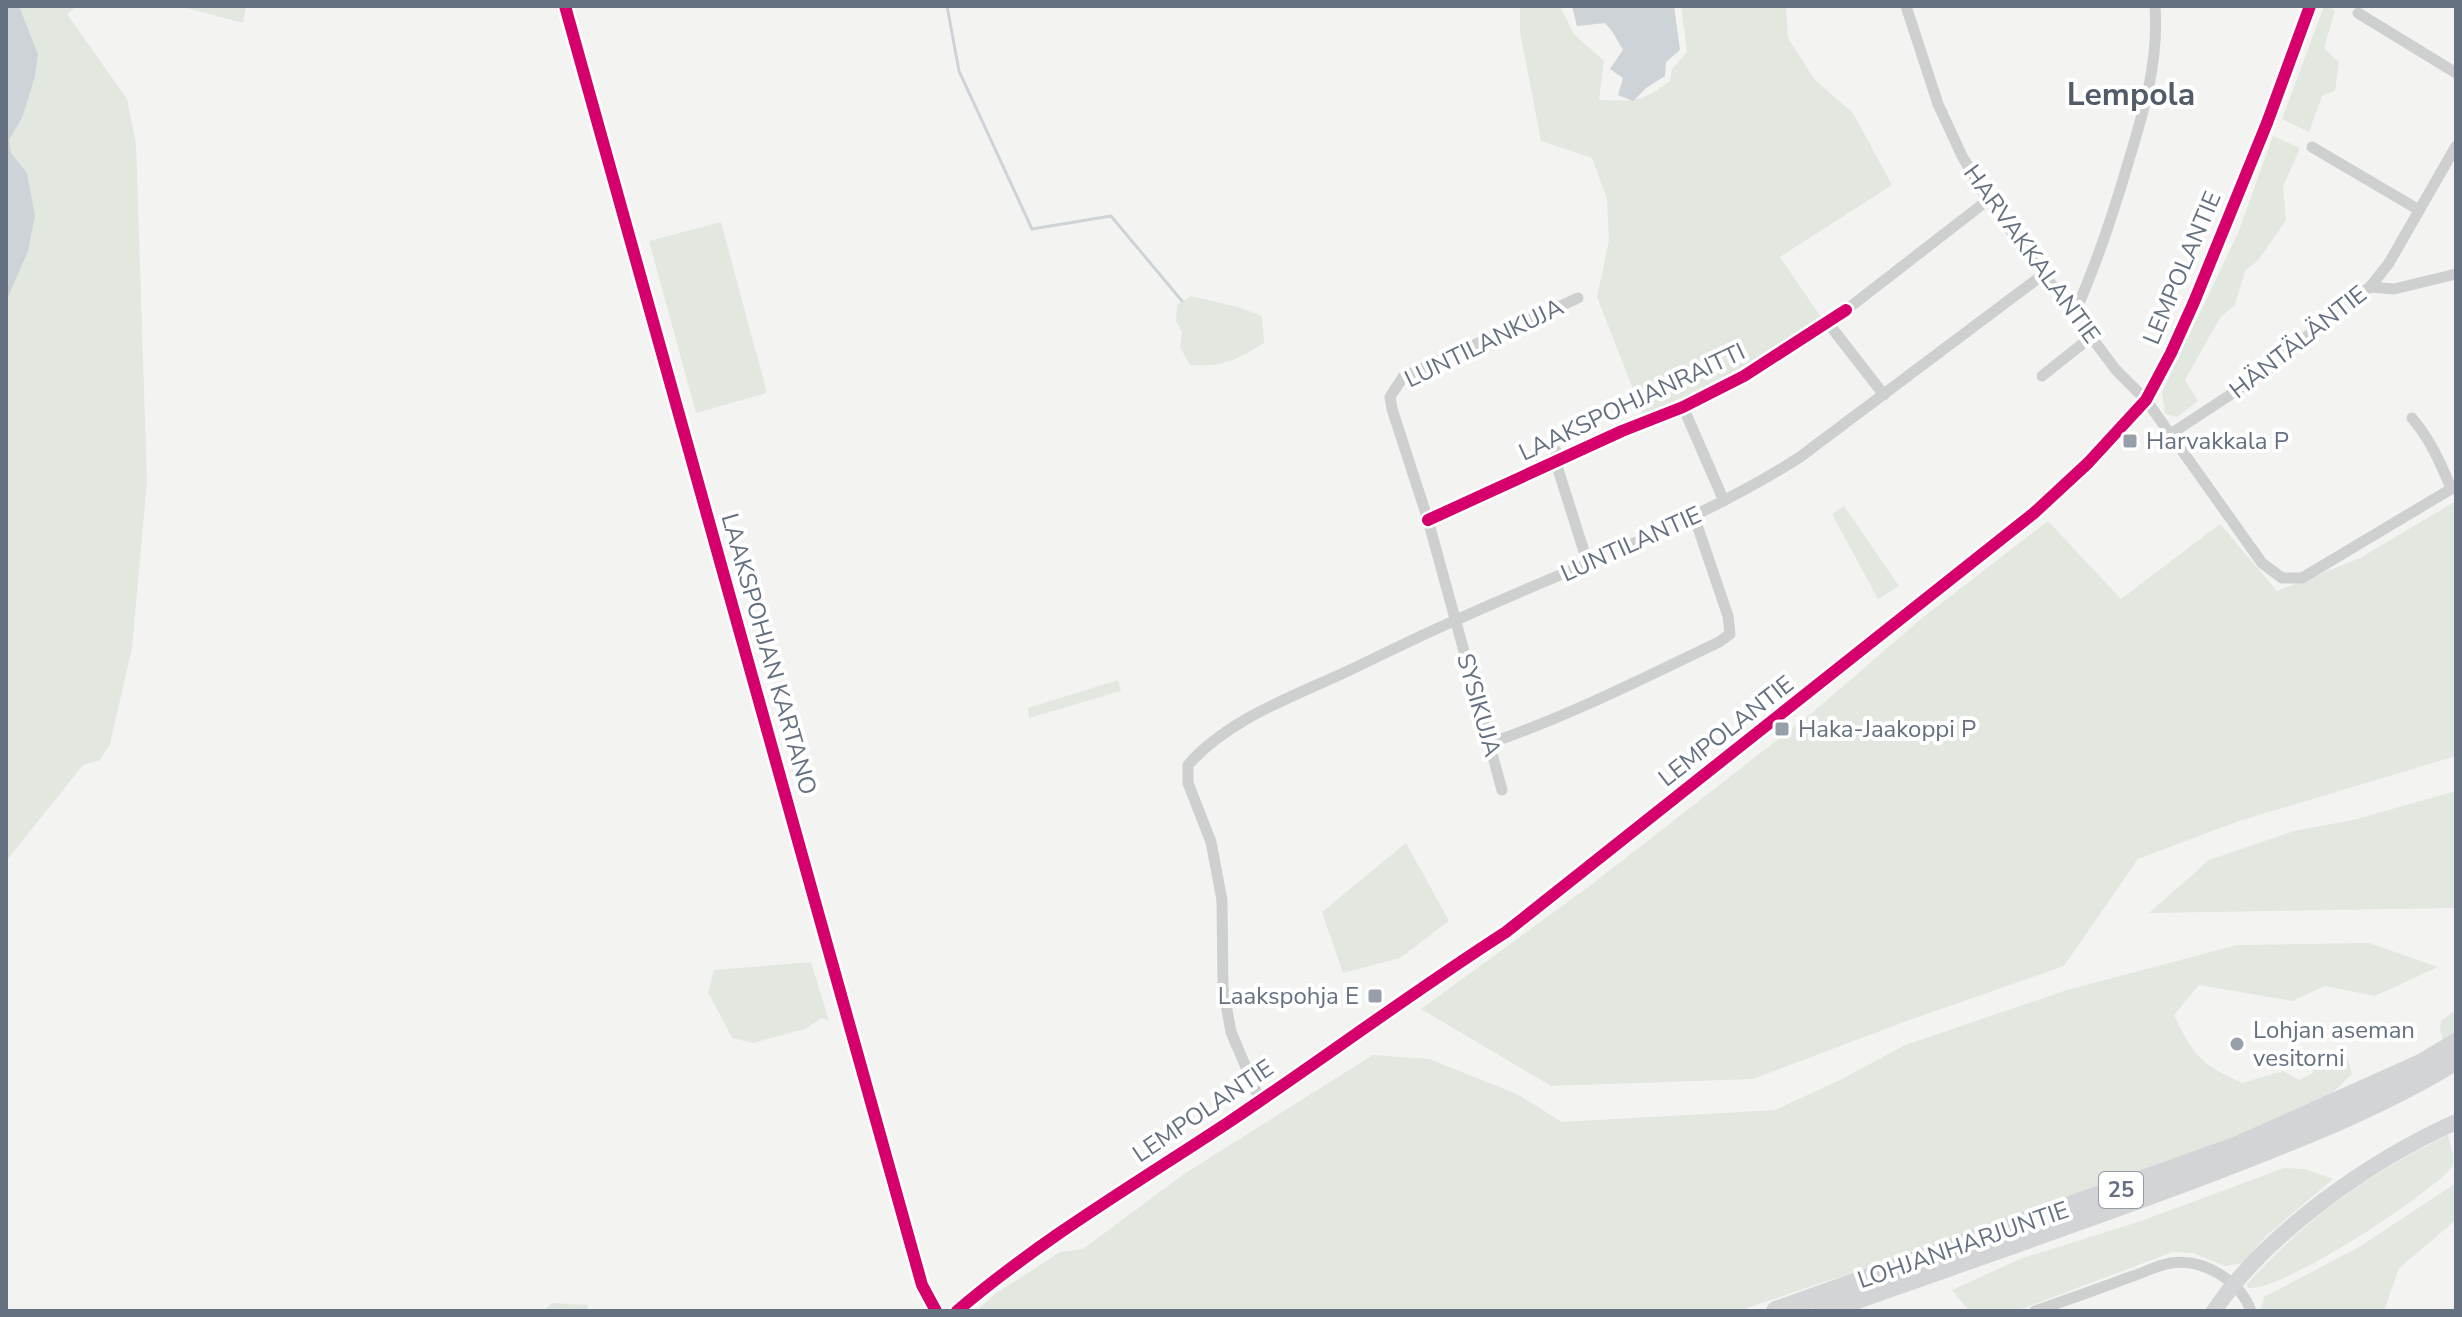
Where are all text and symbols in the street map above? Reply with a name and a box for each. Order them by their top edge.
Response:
district label: Lempola [2067,73,2195,116]
street label: HARVAKKALANTIE [1956,158,2108,350]
street label: LEMPOLANTIE [2135,187,2229,349]
street label: HÄNTÄLÄNTIE [2223,278,2373,406]
street label: LUNTILANKUJA [1399,291,1569,395]
street label: LAAKSPOHJANRAITTI [1514,335,1750,469]
place label: Harvakkala P [2146,425,2289,457]
marker: Harvakkala P [2121,432,2139,450]
street label: LUNTILANTIE [1556,499,1706,589]
street label: LAAKSPOHJAN KARTANO [713,510,825,798]
street label: SYSIKUJA [1449,650,1509,761]
street label: LEMPOLANTIE [1652,668,1800,794]
place label: Haka-Jaakoppi P [1798,713,1976,745]
marker: Haka-Jaakoppi P [1773,720,1791,738]
place label: Laakspohja E [1218,980,1359,1012]
marker: Laakspohja E [1366,987,1384,1005]
place label: Lohjan aseman vesitorni [2253,1014,2415,1074]
marker: Lohjan aseman vesitorni [2228,1035,2246,1053]
street label: LEMPOLANTIE [1126,1052,1280,1170]
road number: 25 [2099,1172,2143,1208]
street label: LOHJANHARJUNTIE [1853,1194,2073,1296]

